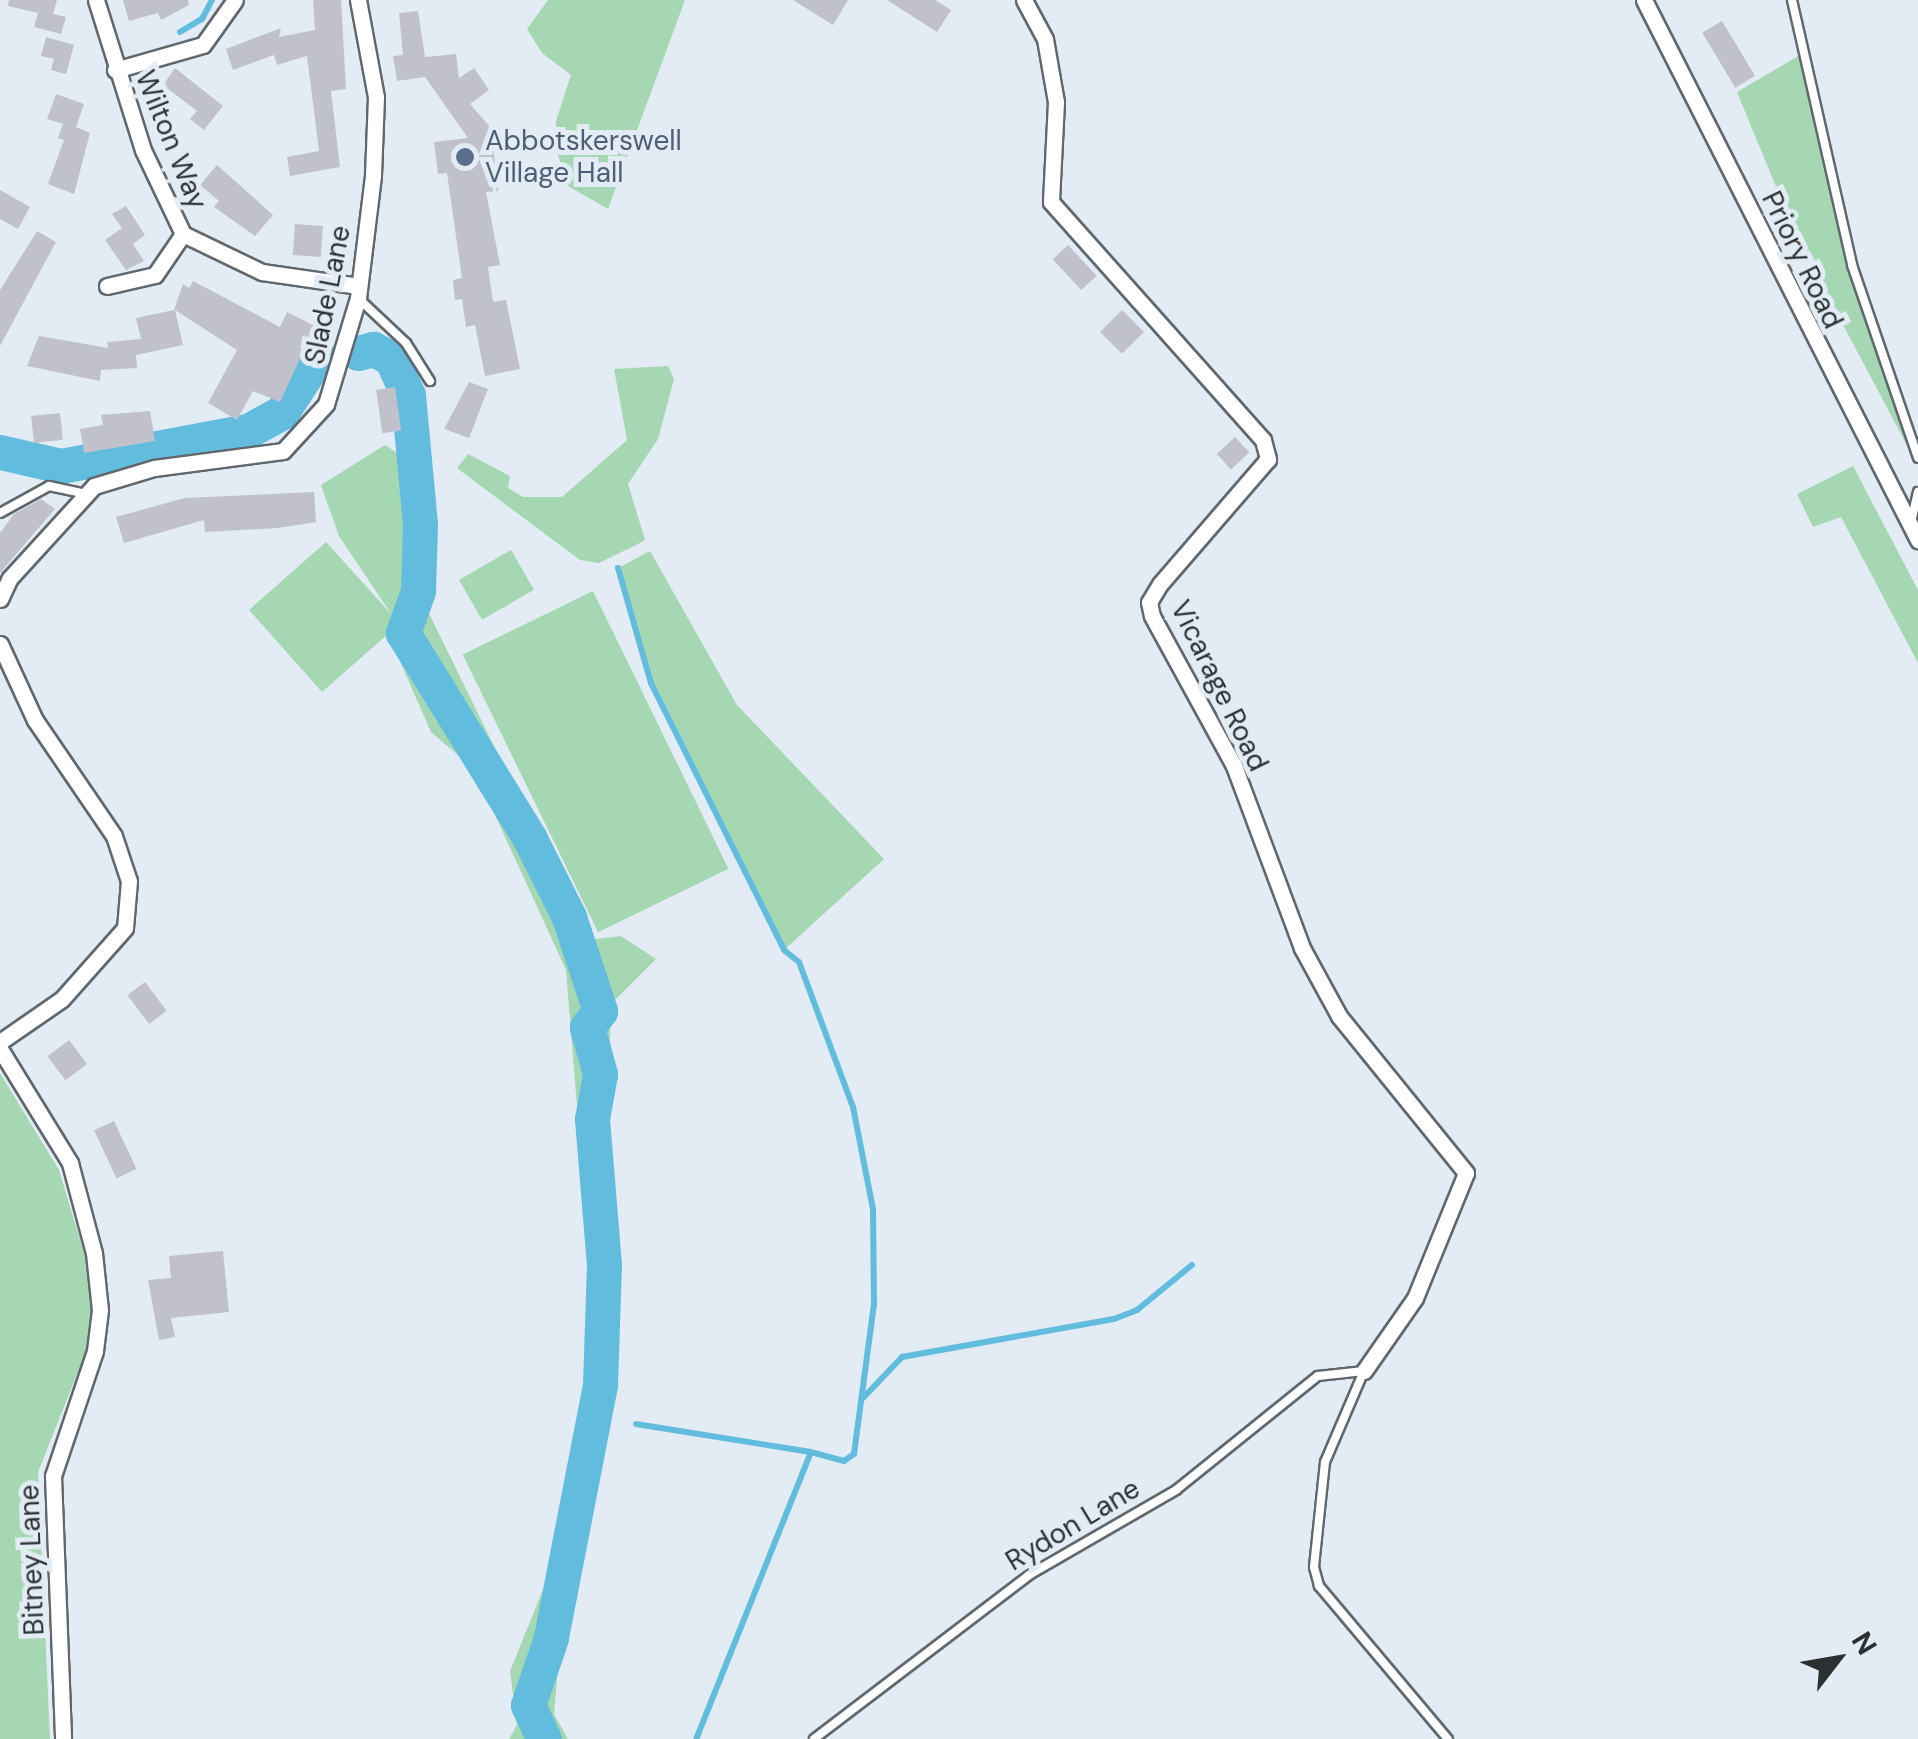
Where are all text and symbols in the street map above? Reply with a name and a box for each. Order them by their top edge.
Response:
street label: Wilton Way [128,66,214,214]
place label: Abbotskerswell Village Hall [485,124,682,190]
marker: Abbotskerswell Village Hall [454,146,476,168]
street label: Priory Road [1754,186,1850,334]
street label: Slade Lane [298,223,358,367]
street label: Vicarage Road [1163,595,1275,777]
street label: Rydon Lane [1000,1472,1146,1578]
street label: Bitney Lane [13,1484,51,1636]
north arrow [1788,1609,1888,1709]
text: N [1843,1625,1885,1662]

